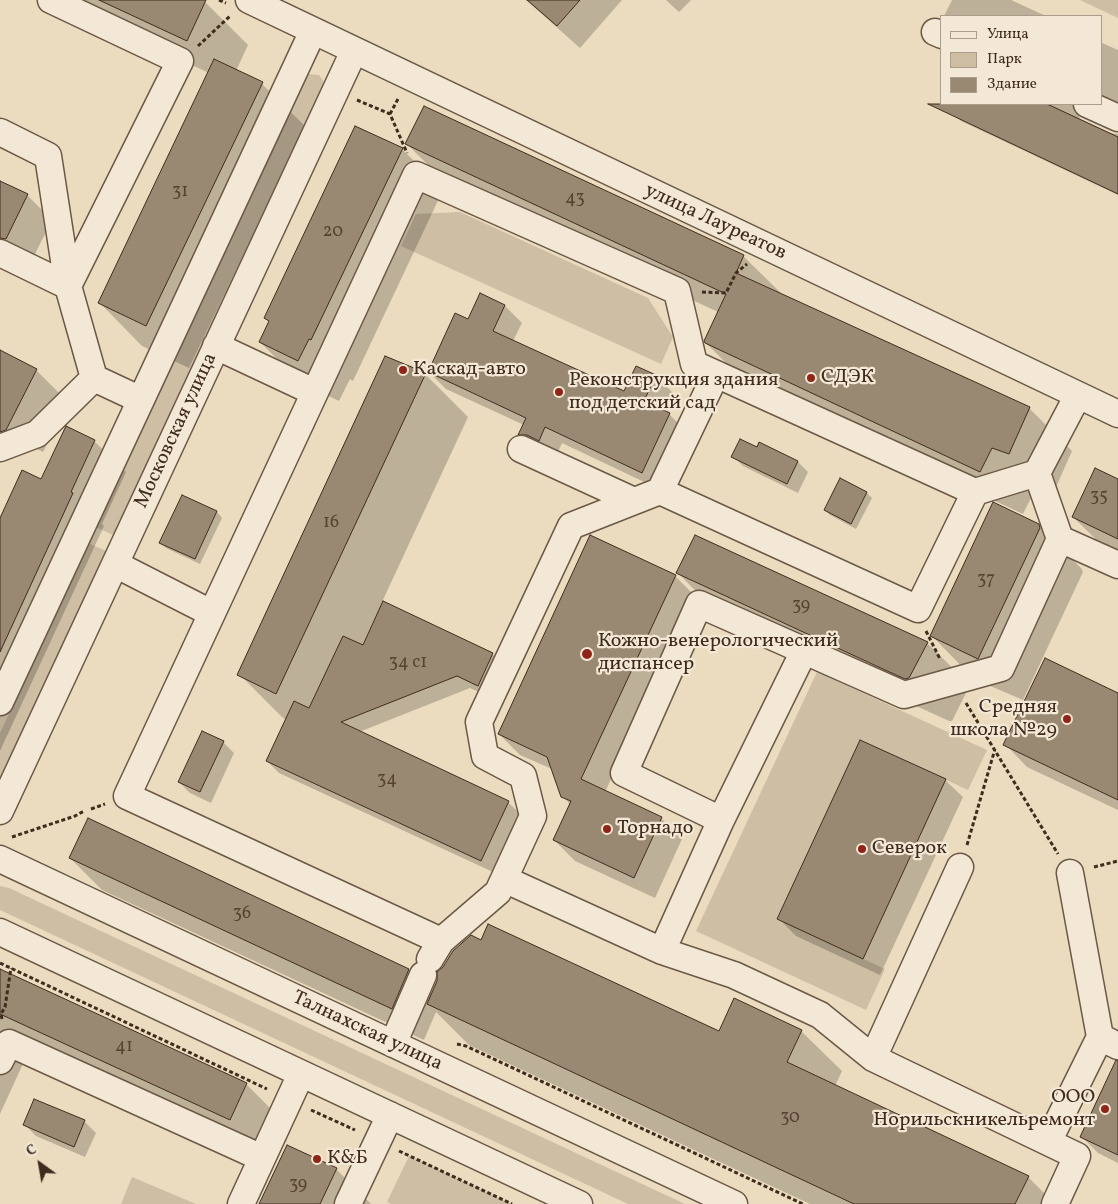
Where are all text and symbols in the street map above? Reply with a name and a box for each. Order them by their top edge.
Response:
legend [940,15,1103,105]
text: Улица [987,24,1029,45]
text: Парк [987,49,1022,70]
text: Здание [987,74,1037,95]
street label: улица Лауреатов [640,180,790,266]
house number: 31 [172,182,188,204]
house number: 43 [565,189,585,211]
house number: 20 [323,222,343,244]
street label: Московская улица [130,350,224,512]
place label: Каскад-авто [413,358,526,382]
marker: Каскад-авто [397,364,409,376]
place label: СДЭК [821,366,874,390]
place label: Реконструкция здания под детский сад [569,369,778,416]
marker: СДЭК [805,372,817,384]
marker: Реконструкция здания под детский сад [553,386,565,398]
house number: 35 [1090,487,1108,509]
house number: 16 [323,513,339,535]
house number: 37 [977,570,995,592]
house number: 39 [792,596,810,618]
place label: Кожно-венерологический диспансер [598,630,838,677]
marker: Кожно-венерологический диспансер [580,647,594,661]
house number: 34 с1 [389,653,427,675]
place label: Средняя школа №29 [950,696,1057,743]
marker: Средняя школа №29 [1061,713,1073,725]
house number: 34 [377,770,397,792]
place label: Торнадо [617,817,693,841]
marker: Торнадо [601,823,613,835]
place label: Северок [872,837,947,861]
marker: Северок [856,843,868,855]
house number: 36 [233,904,251,926]
street label: Талнахская улица [288,987,446,1077]
house number: 41 [115,1037,133,1059]
place label: ООО Норильскникельремонт [873,1086,1095,1133]
marker: ООО Норильскникельремонт [1099,1103,1111,1115]
house number: 30 [780,1108,800,1130]
north arrow [15,1139,65,1189]
text: С [23,1140,41,1161]
place label: К&Б [327,1147,368,1171]
marker: К&Б [311,1153,323,1165]
house number: 39 [289,1175,307,1197]

